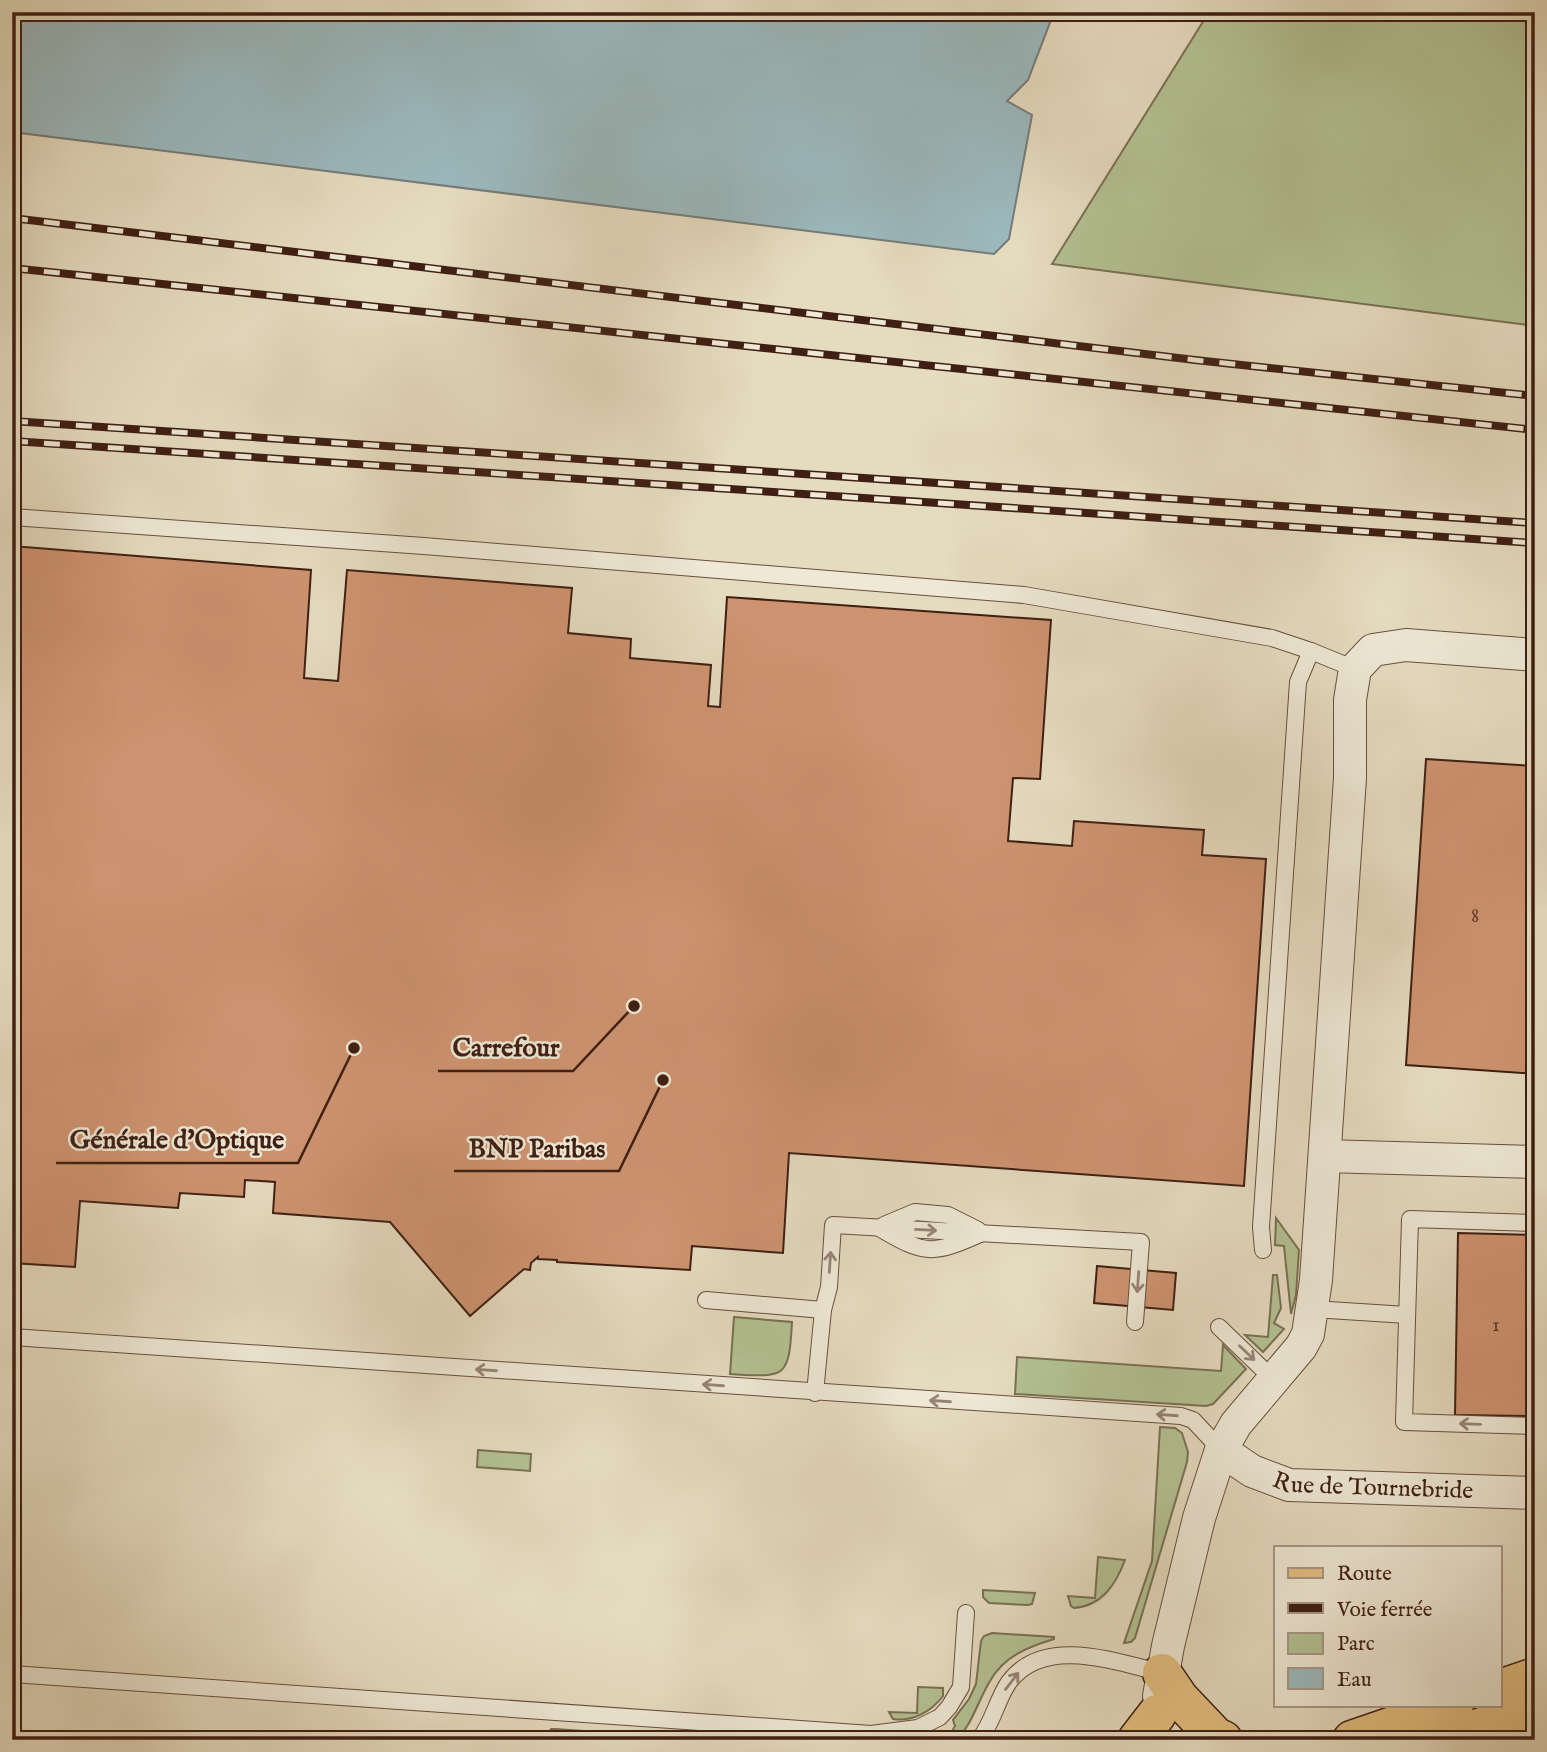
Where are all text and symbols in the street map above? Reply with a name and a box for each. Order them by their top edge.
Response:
house number: 8 [1471,903,1479,930]
callout: Carrefour [438,1024,573,1071]
text: Carrefour [452,1032,560,1065]
callout: Générale d'Optique [56,1116,298,1163]
text: Générale d'Optique [70,1124,284,1157]
callout: BNP Paribas [454,1124,619,1171]
text: BNP Paribas [469,1133,606,1166]
one-way arrow [914,1224,937,1237]
one-way arrow [824,1250,837,1273]
one-way arrow [1131,1270,1144,1292]
house number: 1 [1492,1312,1500,1339]
one-way arrow [1238,1345,1255,1362]
one-way arrow [474,1363,497,1376]
one-way arrow [702,1378,724,1391]
one-way arrow [929,1394,951,1407]
one-way arrow [1156,1408,1178,1421]
one-way arrow [1458,1417,1481,1430]
street label: Rue de Tournebride [1268,1465,1474,1506]
legend [1274,1546,1502,1706]
text: Route [1337,1561,1392,1588]
text: Voie ferrée [1336,1597,1433,1624]
text: Parc [1337,1631,1375,1658]
text: Eau [1337,1667,1372,1694]
one-way arrow [1005,1672,1020,1690]

